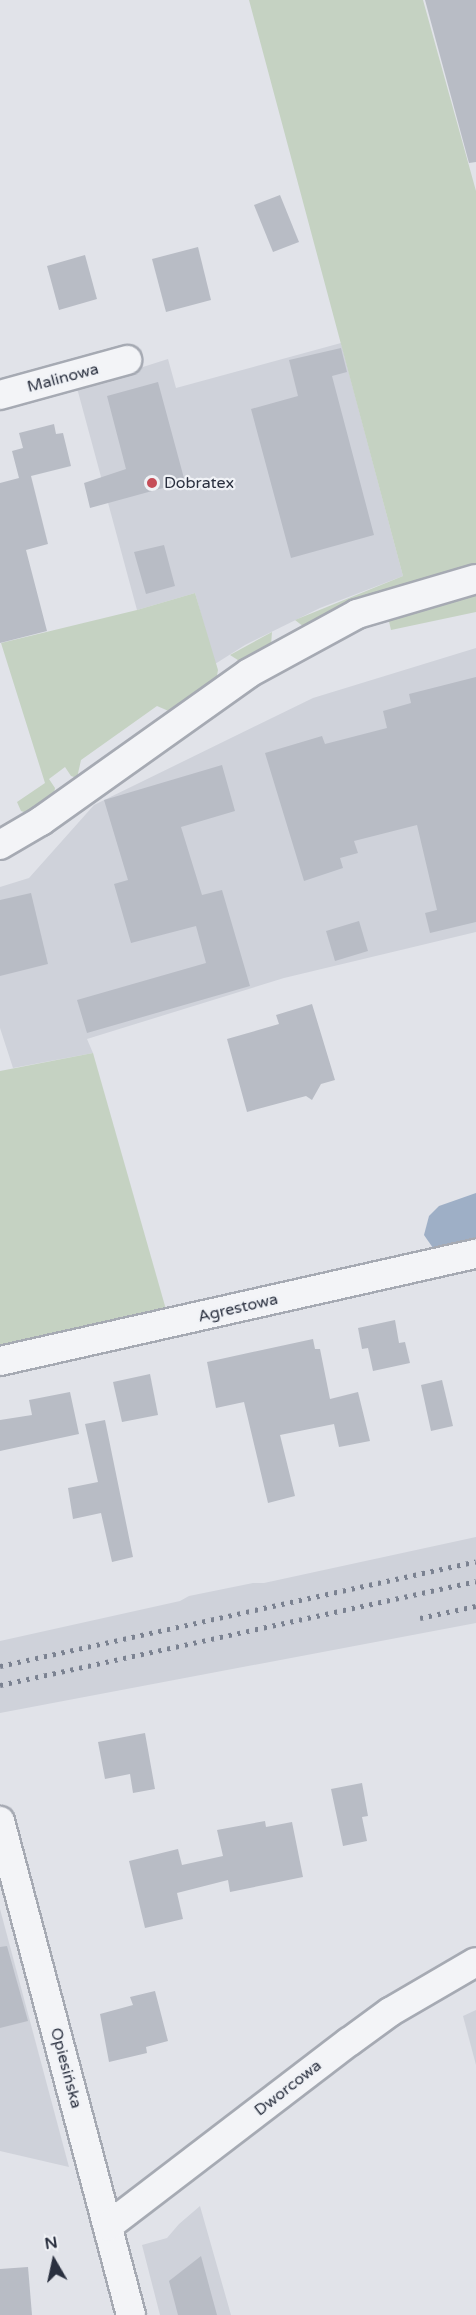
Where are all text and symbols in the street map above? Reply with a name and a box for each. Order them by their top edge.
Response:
street label: Malinowa [25,359,101,397]
place label: Dobratex [164,473,234,493]
marker: Dobratex [145,476,159,490]
street label: Agrestowa [196,1289,280,1327]
street label: Opiesińska [46,2026,86,2110]
street label: Dworcowa [251,2056,325,2120]
north arrow [24,2231,84,2291]
text: N [43,2232,59,2254]

